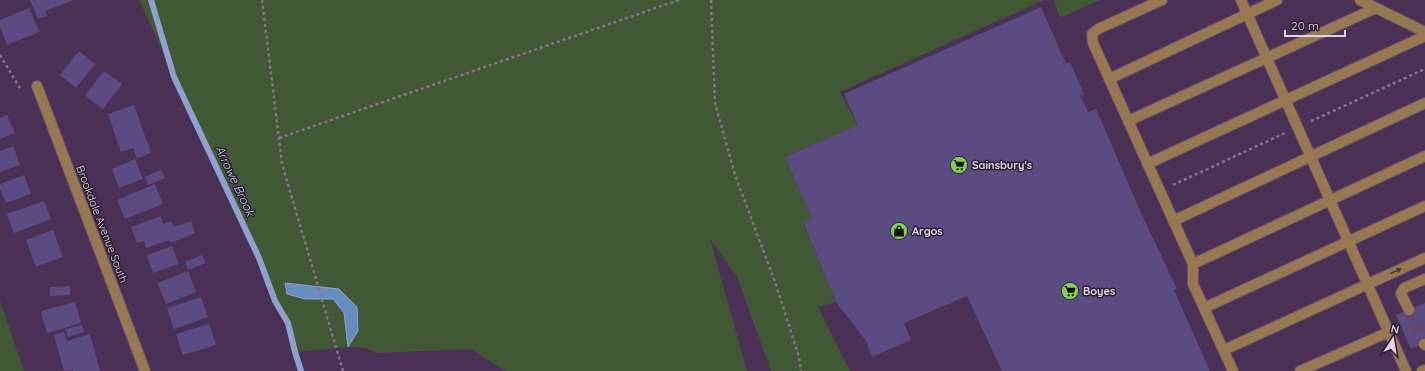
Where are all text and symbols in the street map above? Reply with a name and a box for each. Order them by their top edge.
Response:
scale bar [1285,12,1345,38]
text: 20 m [1291,18,1319,33]
water label: Arrowe Brook [213,143,259,220]
supermarket icon: Sainsbury's [949,155,969,175]
place label: Sainsbury's [972,158,1032,172]
street label: Brookdale Avenue South [73,163,131,285]
shop icon: Argos [889,221,909,241]
place label: Argos [912,224,943,238]
one-way arrow [1391,268,1403,274]
supermarket icon: Boyes [1060,281,1080,301]
place label: Boyes [1083,284,1115,298]
north arrow [1373,319,1413,359]
text: N [1390,322,1400,337]

